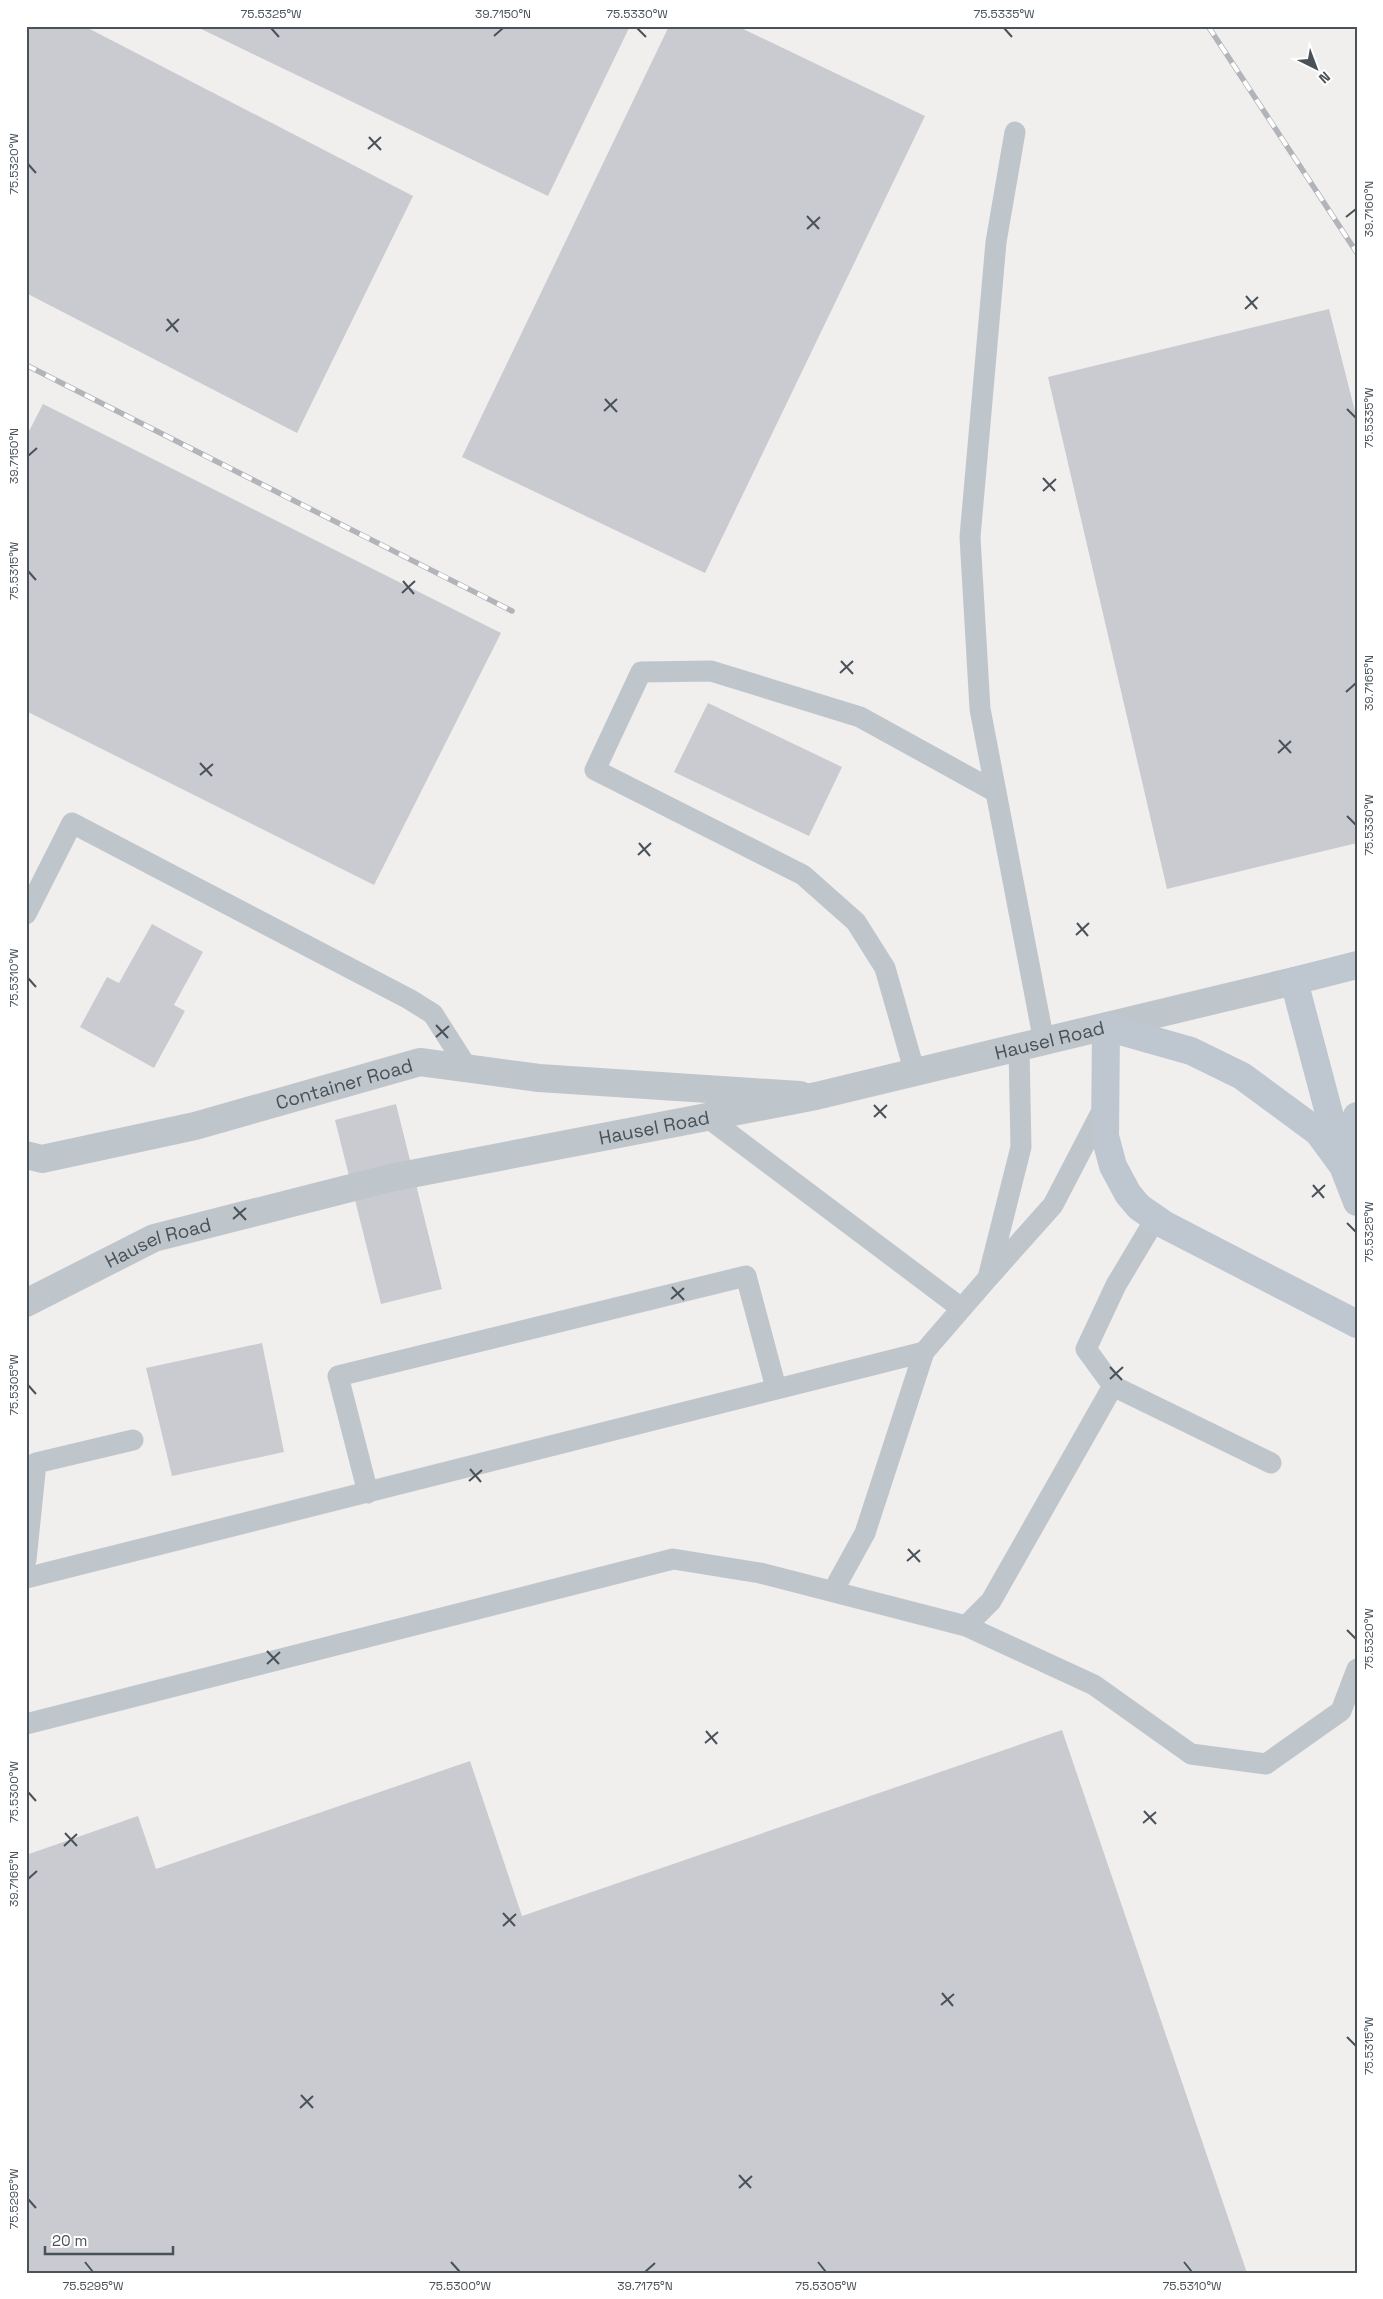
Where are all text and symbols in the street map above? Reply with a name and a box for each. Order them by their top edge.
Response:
text: 75.5325°W [241,6,302,22]
text: 39.7150°N [475,6,531,22]
text: 75.5330°W [606,6,668,22]
text: 75.5335°W [974,6,1035,22]
north arrow [1290,42,1340,92]
text: N [1315,68,1334,87]
text: 75.5320°W [6,133,22,195]
text: 39.7160°N [1361,181,1377,237]
text: 75.5335°W [1361,387,1377,448]
text: 39.7150°N [6,428,22,484]
text: 75.5315°W [6,541,22,600]
text: 39.7165°N [1361,655,1377,711]
text: 75.5330°W [1361,794,1377,856]
text: 75.5310°W [6,948,22,1008]
street label: Hausel Road [992,1015,1107,1066]
street label: Container Road [273,1053,416,1115]
street label: Hausel Road [597,1105,712,1151]
text: 75.5325°W [1361,1201,1377,1262]
street label: Hausel Road [101,1212,214,1274]
text: 75.5305°W [6,1354,22,1416]
text: 75.5320°W [1361,1608,1377,1670]
text: 75.5300°W [6,1761,22,1823]
text: 39.7165°N [6,1851,22,1907]
text: 75.5315°W [1361,2016,1377,2075]
text: 75.5295°W [6,2168,22,2229]
scale bar [45,2224,172,2256]
text: 20 m [52,2231,87,2250]
text: 75.5295°W [63,2278,124,2294]
text: 75.5300°W [429,2278,491,2294]
text: 39.7175°N [617,2278,673,2294]
text: 75.5305°W [795,2278,857,2294]
text: 75.5310°W [1162,2278,1222,2294]

